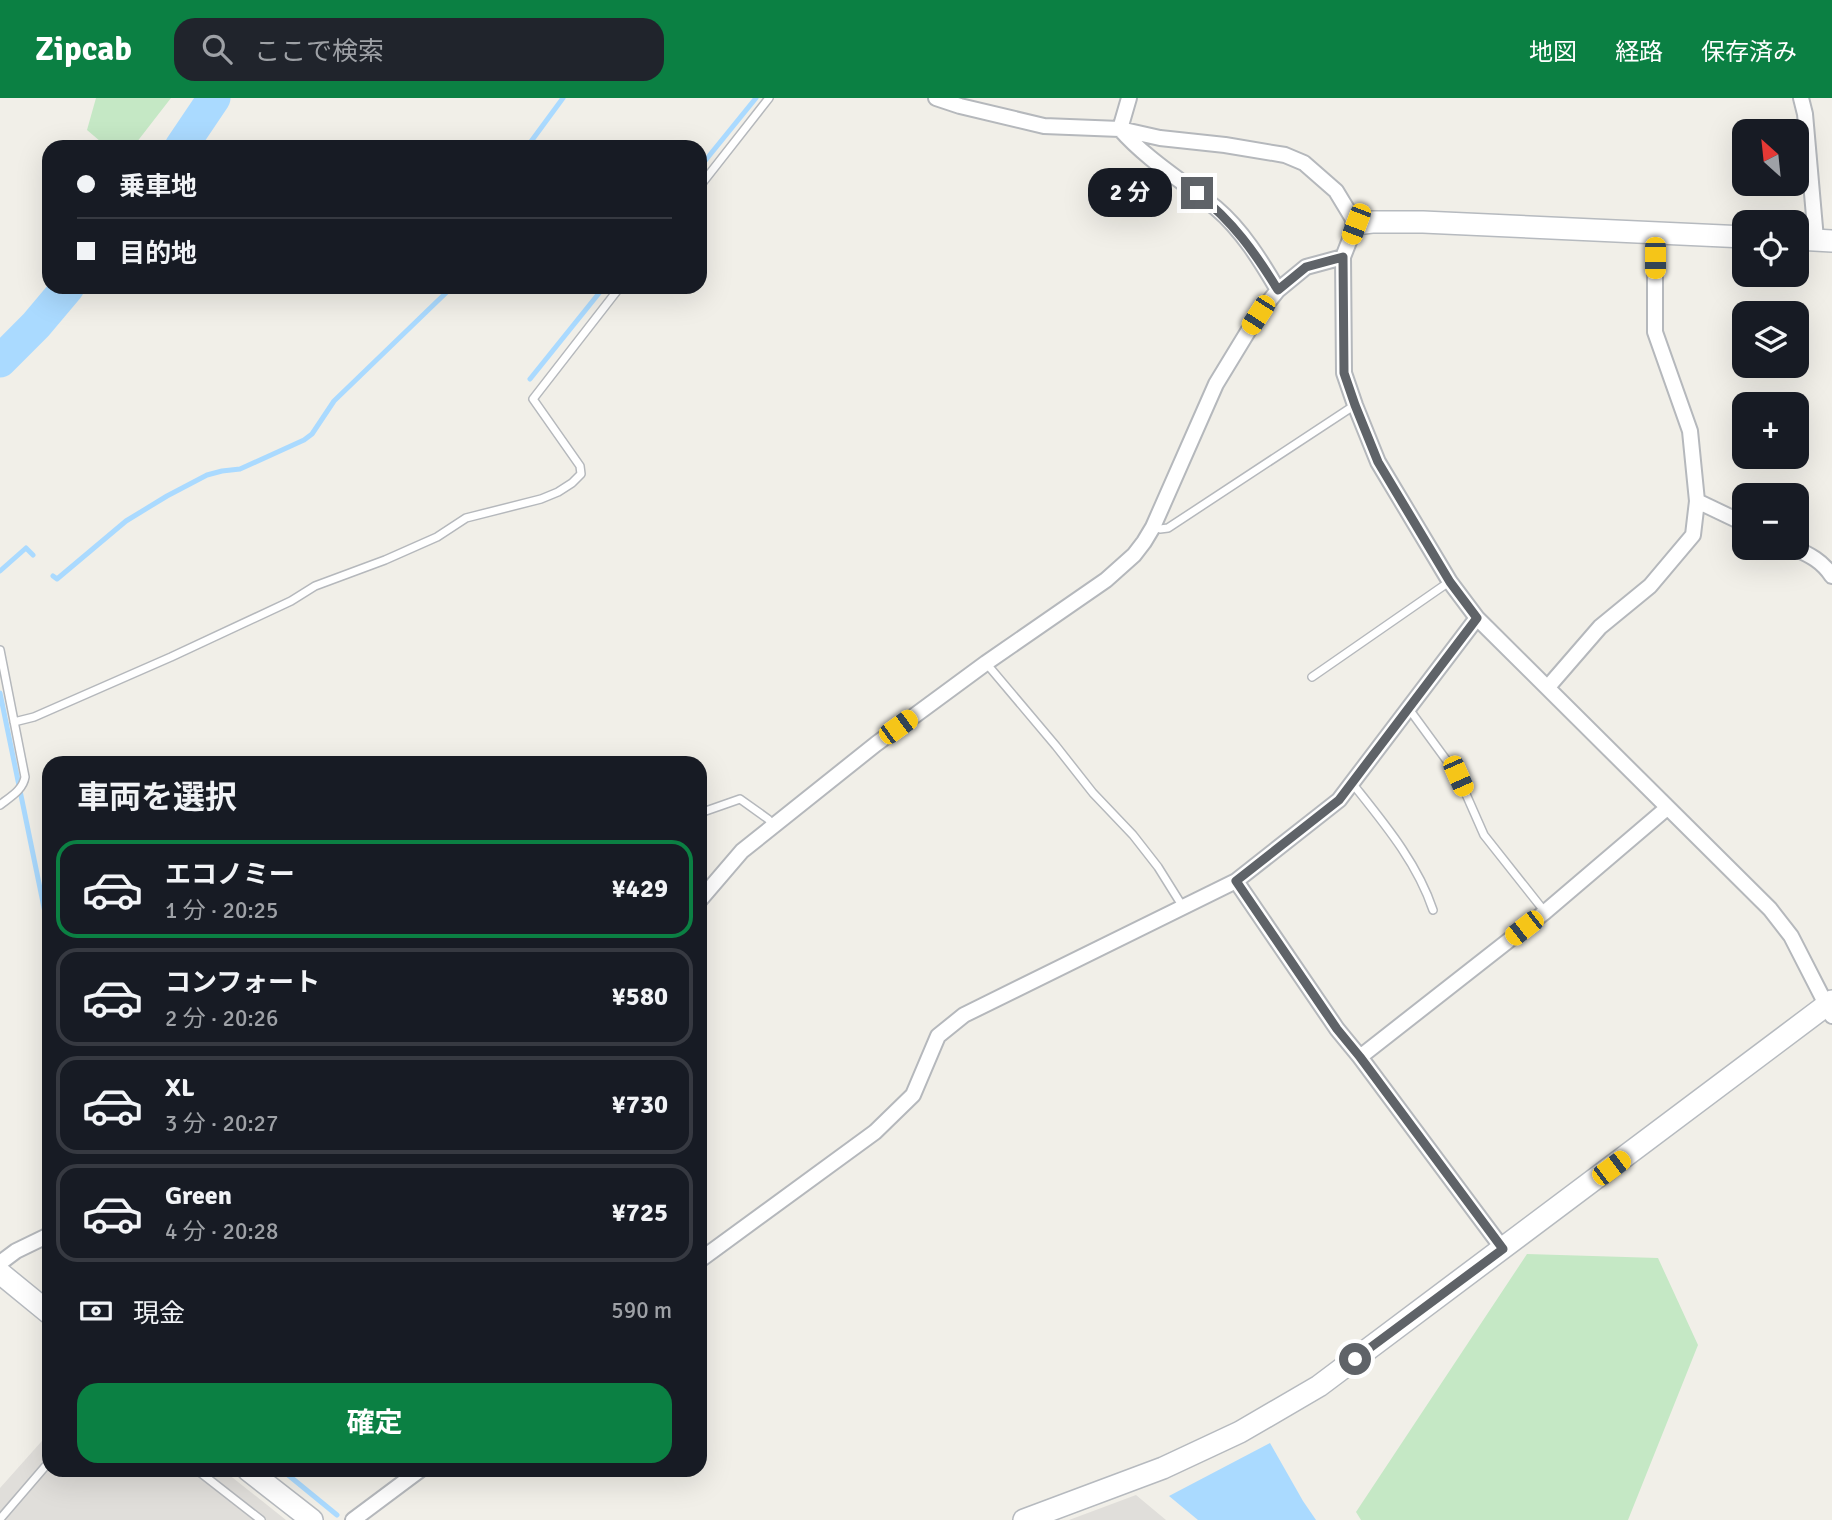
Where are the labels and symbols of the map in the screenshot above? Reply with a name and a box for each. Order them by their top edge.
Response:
north arrow [1732,119,1810,196]
callout: 2 分 [1088,168,1172,217]
route end [1181,177,1213,209]
car [1339,201,1374,247]
car [1645,237,1666,279]
car [1238,292,1279,338]
car [875,706,922,748]
car [1440,753,1477,799]
car [1501,907,1548,949]
car [1588,1147,1635,1189]
route start [1339,1343,1371,1375]

